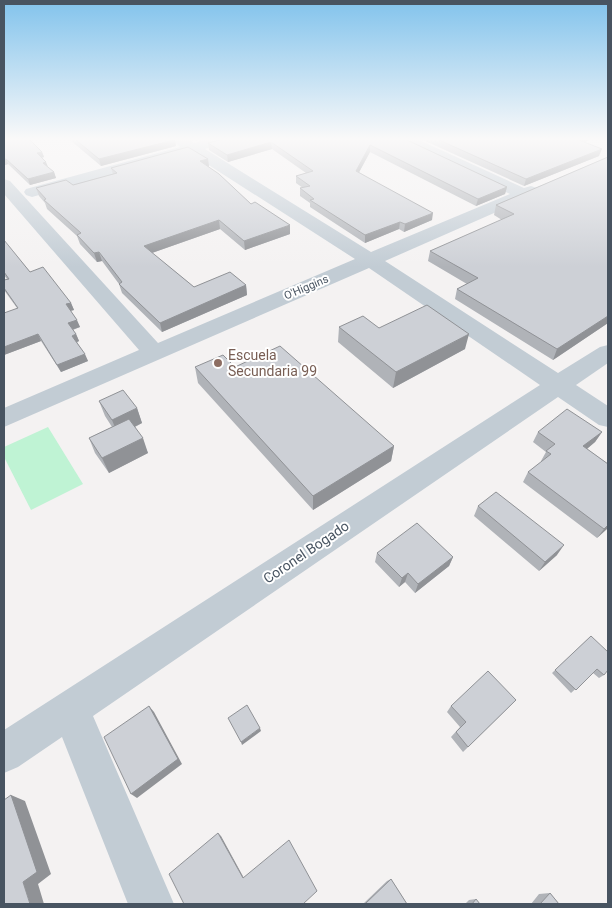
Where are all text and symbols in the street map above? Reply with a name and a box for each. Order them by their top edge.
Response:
street label: O'Higgins [282,272,331,303]
place label: Escuela Secundaria 99 [228,347,317,379]
marker: Escuela Secundaria 99 [212,357,224,369]
street label: Coronel Bogado [260,517,352,587]

